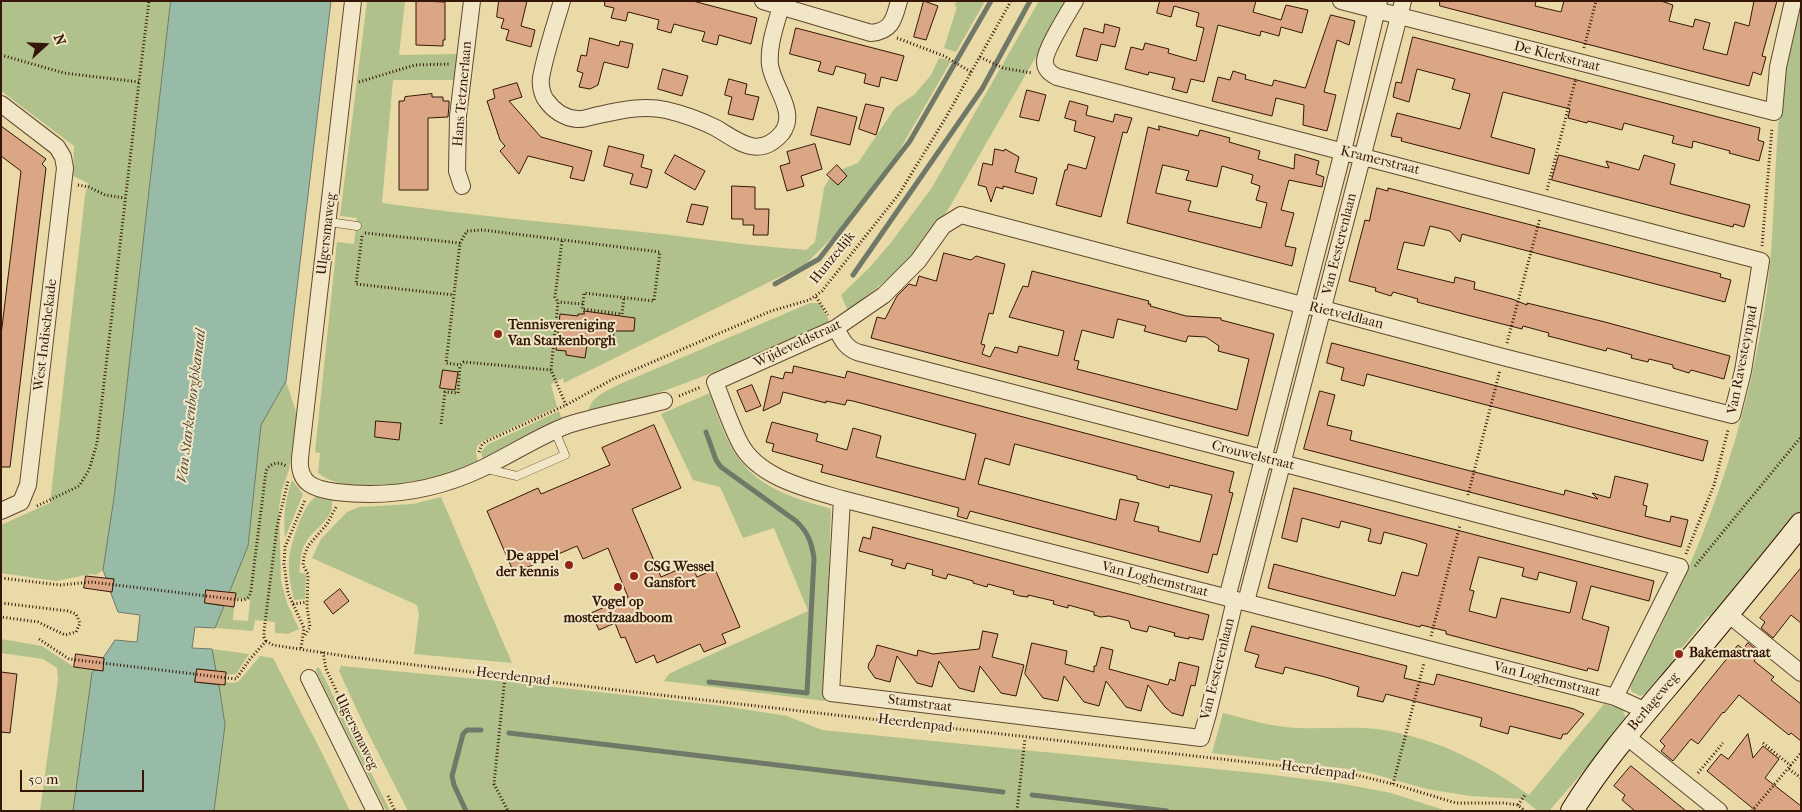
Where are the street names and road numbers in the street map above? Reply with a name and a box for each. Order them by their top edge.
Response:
street label: De Klerkstraat [1512,38,1602,76]
street label: Hans Tetznerlaan [450,40,476,148]
street label: Kramerstraat [1339,143,1421,179]
street label: Van Eesterenlaan [1319,191,1361,297]
street label: Ulgersmaweg [314,192,340,276]
street label: Hunzedijk [807,228,859,288]
street label: West-Indischekade [31,278,61,392]
street label: Rietveldlaan [1307,299,1385,333]
street label: Van Ravesteynpad [1724,304,1762,416]
street label: Wijdeveldstraat [752,316,844,372]
street label: Crouwelstraat [1210,438,1296,474]
street label: Van Loghemstraat [1100,559,1210,601]
street label: Van Eesterenlaan [1197,616,1239,722]
street label: Van Loghemstraat [1492,659,1602,701]
street label: Heerdenpad [475,664,551,690]
street label: Berlageweg [1625,669,1683,735]
street label: Ulgersmaweg [330,691,382,773]
street label: Stamstraat [887,692,953,716]
street label: Heerdenpad [877,711,953,737]
street label: Heerdenpad [1280,757,1356,785]

